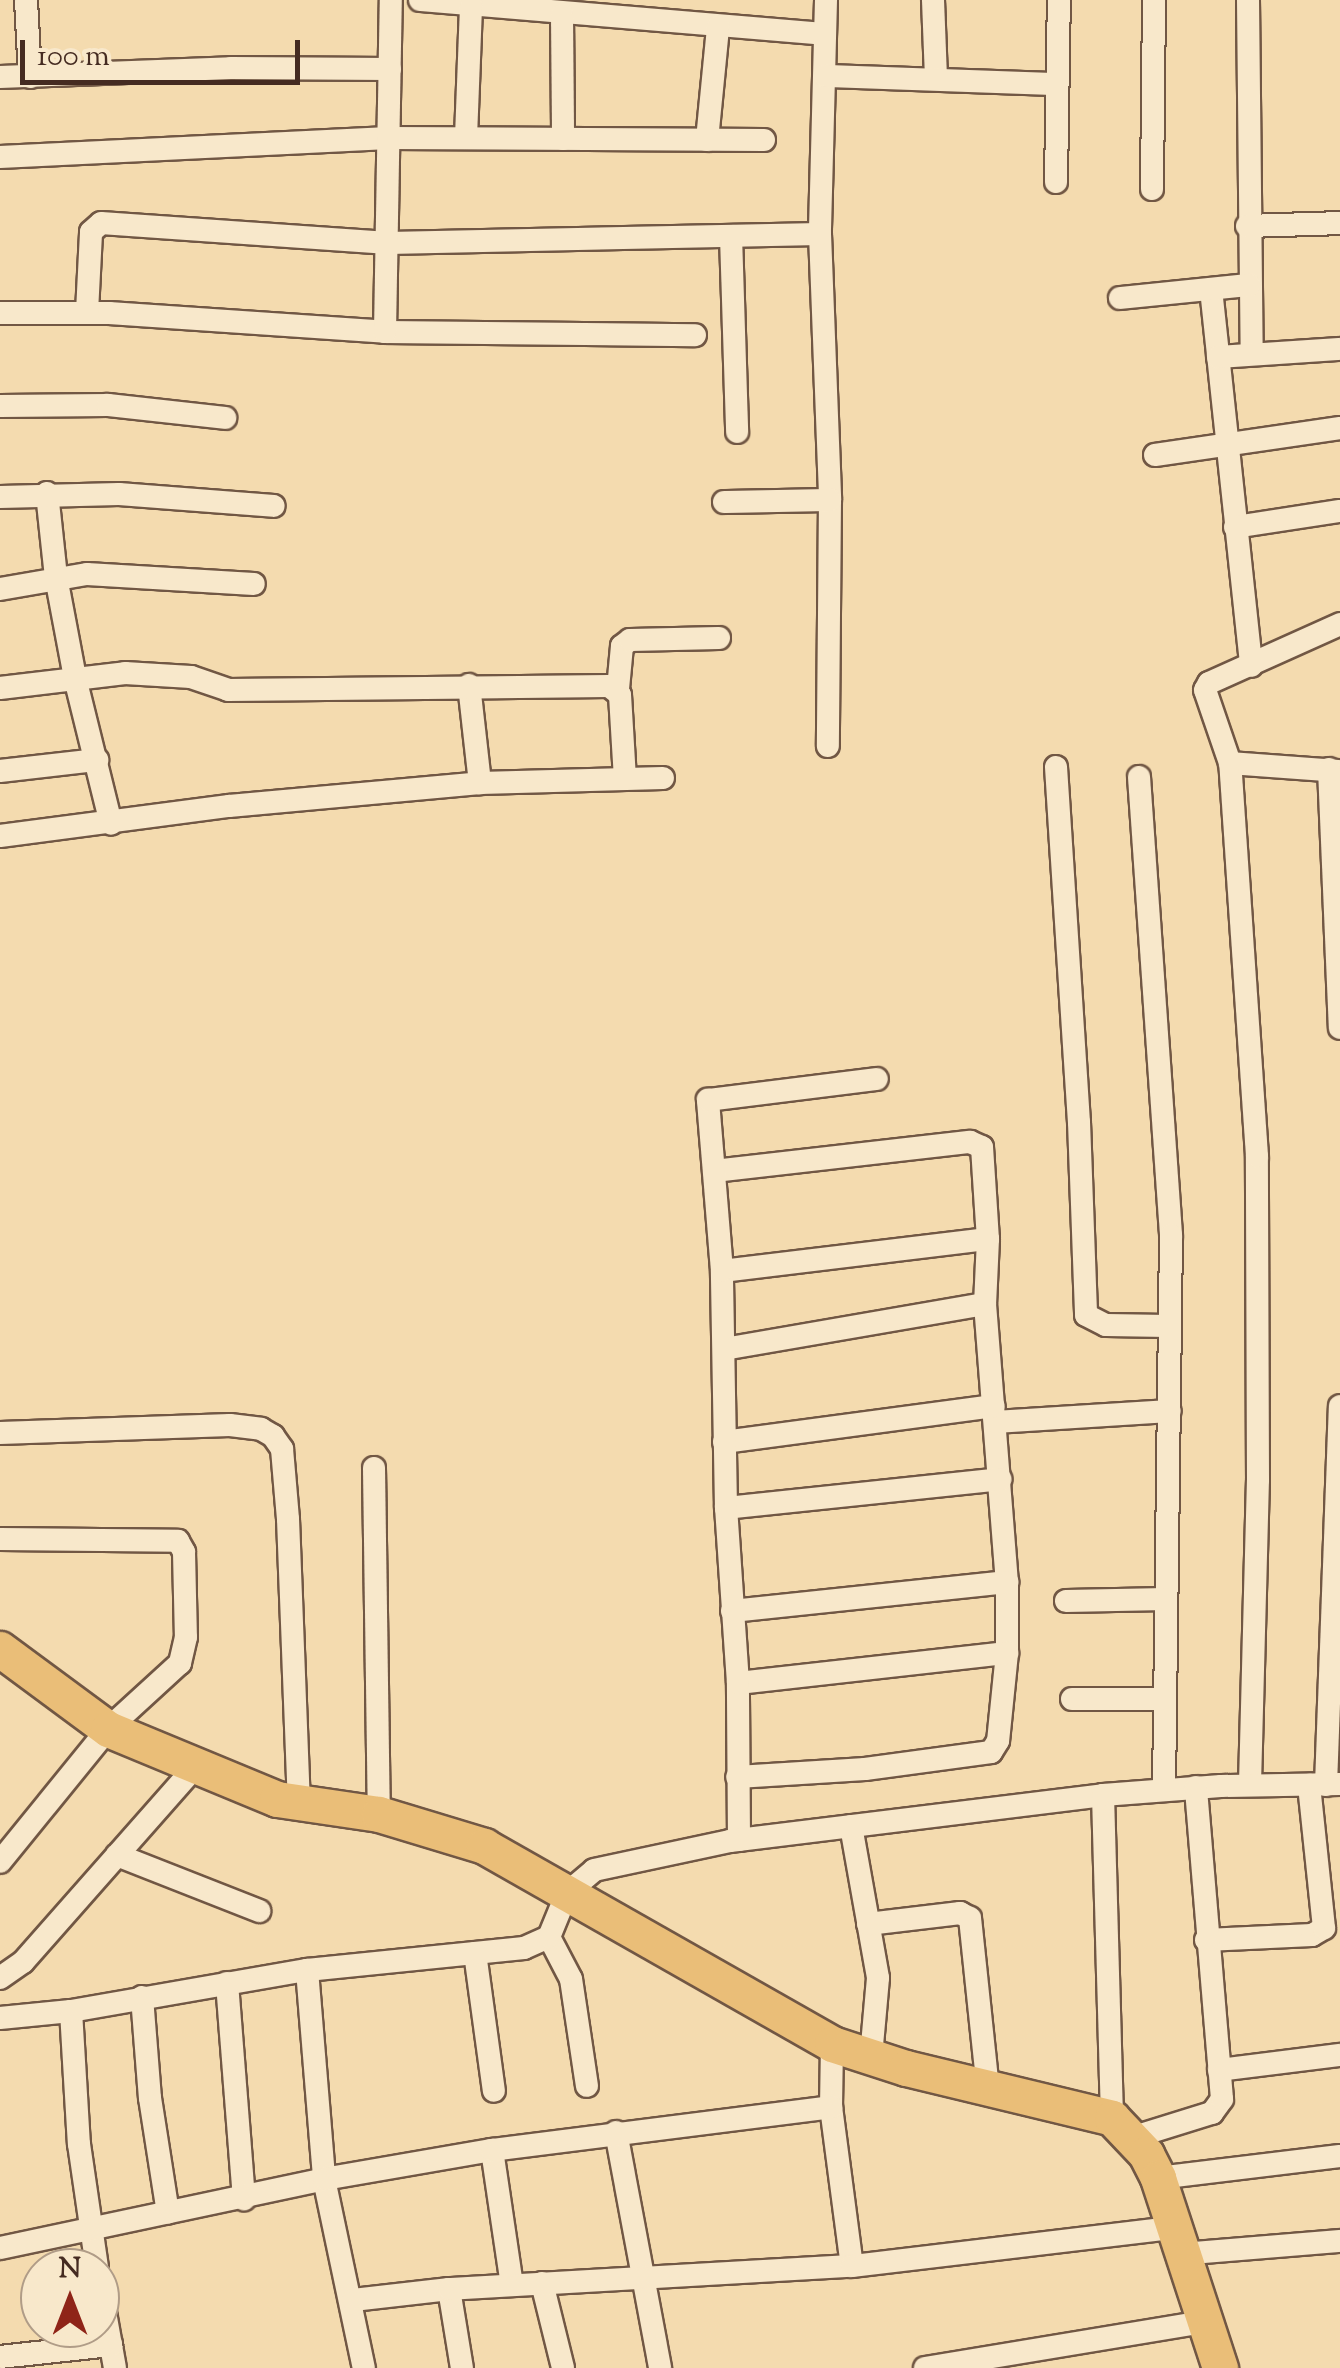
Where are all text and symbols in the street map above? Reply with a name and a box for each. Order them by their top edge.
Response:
scale bar [25,20,305,82]
text: 100 m [37,36,110,79]
north arrow [20,2248,120,2348]
text: N [59,2250,81,2290]

